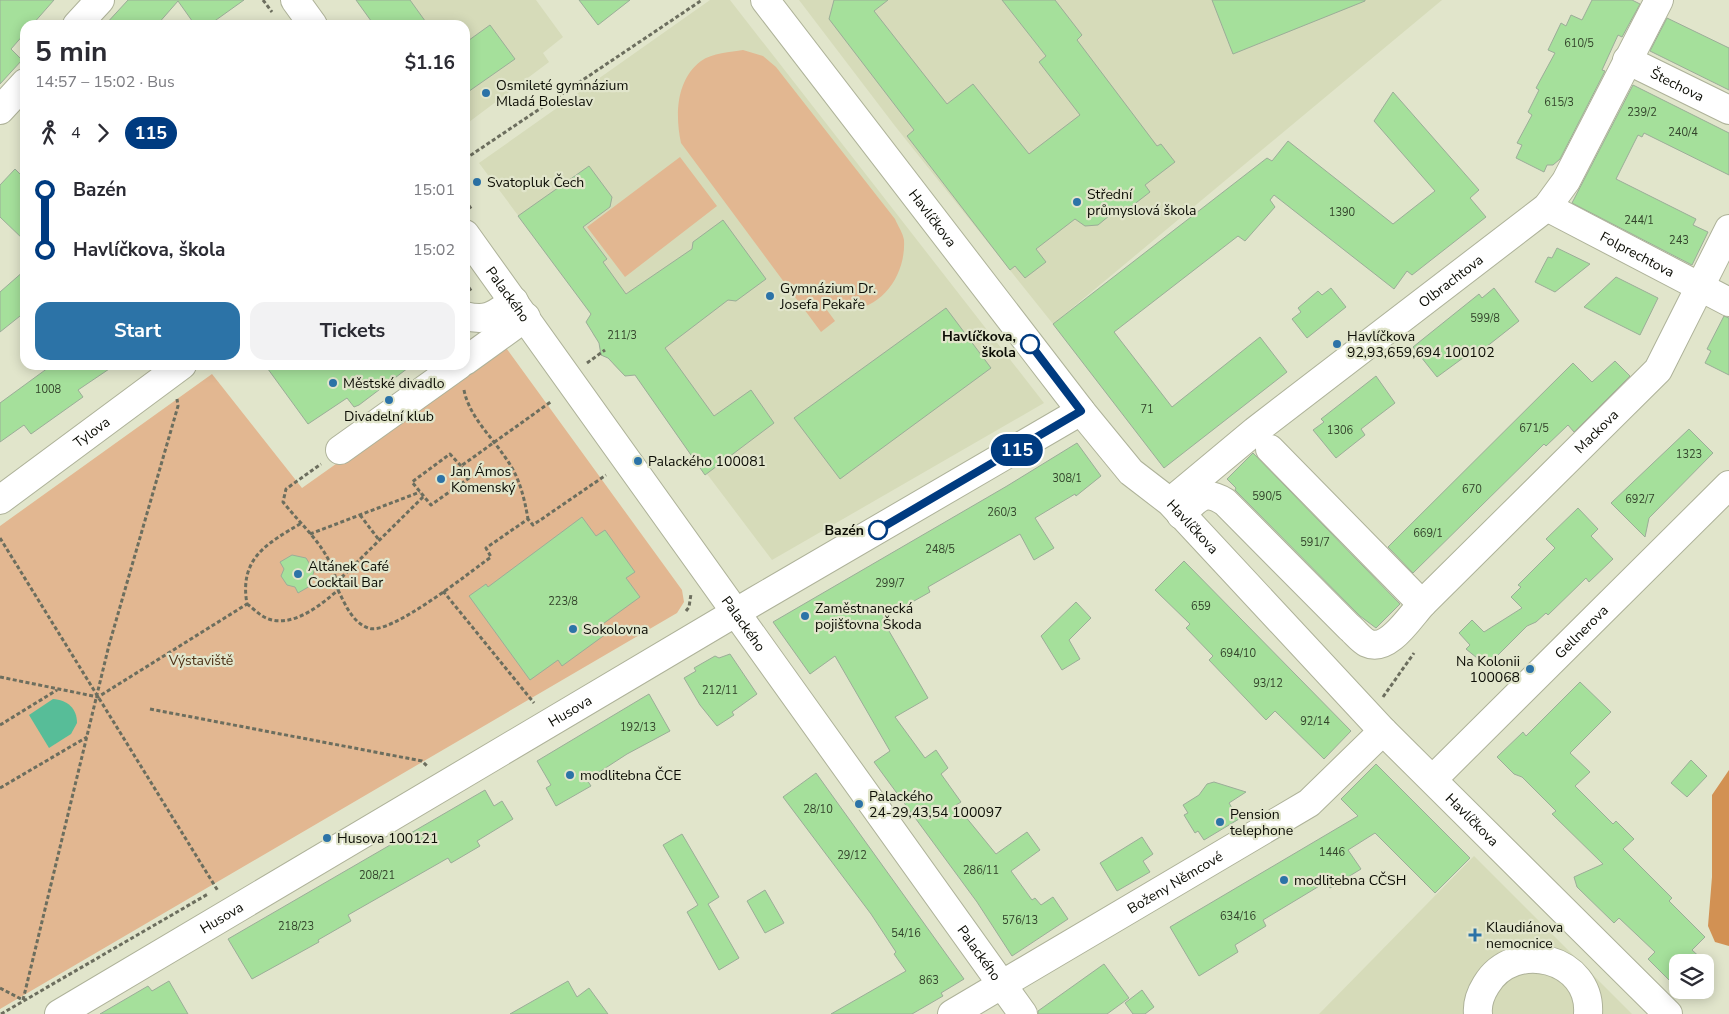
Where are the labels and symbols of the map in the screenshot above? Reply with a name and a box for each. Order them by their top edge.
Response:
house number: 610/5 [1564,36,1594,51]
street label: Štechova [1647,64,1707,106]
place label: Osmileté gymnázium Mladá Boleslav [496,76,628,111]
marker: Osmileté gymnázium Mladá Boleslav [480,87,492,99]
house number: 615/3 [1544,95,1574,110]
house number: 239/2 [1627,105,1657,120]
house number: 240/4 [1668,125,1698,140]
place label: Svatopluk Čech [487,173,584,192]
marker: Svatopluk Čech [471,176,483,188]
place label: Střední průmyslová škola [1087,185,1196,220]
street label: Havlíčkova [904,186,961,251]
marker: Střední průmyslová škola [1071,196,1083,208]
house number: 1390 [1329,205,1356,220]
house number: 244/1 [1624,213,1654,228]
street label: Folprechtova [1597,227,1678,282]
house number: 243 [1669,233,1689,248]
street label: Olbrachtova [1415,250,1487,312]
street label: Palackého [481,263,534,326]
place label: Gymnázium Dr. Josefa Pekaře [779,279,876,314]
marker: Gymnázium Dr. Josefa Pekaře [764,290,776,302]
house number: 599/8 [1470,311,1500,326]
place label: Havlíčkova, škola [942,327,1016,362]
place label: Havlíčkova 92,93,659,694 100102 [1347,327,1495,362]
house number: 211/3 [607,328,637,343]
marker: Havlíčkova, škola [1020,334,1040,354]
marker: Havlíčkova 92,93,659,694 100102 [1331,338,1343,350]
place label: Městské divadlo [343,374,445,393]
marker: Městské divadlo [327,377,339,389]
house number: 1008 [35,382,62,397]
marker: Divadelní klub [383,394,395,406]
house number: 71 [1140,402,1154,417]
street label: Mackova [1570,406,1623,458]
place label: Divadelní klub [344,407,434,426]
street label: Tylova [70,413,114,452]
house number: 671/5 [1519,421,1549,436]
house number: 1306 [1327,423,1354,438]
line badge: 115 [988,434,1046,466]
house number: 1323 [1676,447,1702,462]
place label: Palackého 100081 [648,452,766,471]
marker: Palackého 100081 [632,455,644,467]
place label: Jan Ámos Komenský [450,462,516,497]
house number: 308/1 [1052,471,1082,486]
marker: Jan Ámos Komenský [435,473,447,485]
house number: 670 [1462,482,1482,497]
house number: 590/5 [1252,489,1282,504]
house number: 692/7 [1625,492,1655,507]
street label: Havlíčkova [1162,495,1223,558]
house number: 260/3 [987,505,1017,520]
marker: Bazén [868,520,888,540]
place label: Bazén [824,521,864,540]
house number: 669/1 [1413,526,1443,541]
house number: 591/7 [1300,535,1330,550]
house number: 248/5 [925,542,955,557]
place label: Altánek Café Cocktail Bar [308,557,389,592]
marker: Altánek Café Cocktail Bar [292,568,304,580]
house number: 299/7 [875,576,905,591]
street label: Palackého [717,592,770,656]
house number: 223/8 [548,594,578,609]
place label: Zaměstnanecká pojišťovna Škoda [815,599,922,634]
house number: 659 [1191,599,1211,614]
street label: Gellnerova [1551,601,1613,663]
marker: Zaměstnanecká pojišťovna Škoda [799,610,811,622]
place label: Sokolovna [583,620,648,639]
marker: Sokolovna [567,623,579,635]
house number: 694/10 [1220,646,1256,661]
park label: Výstaviště [168,651,233,670]
place label: Na Kolonii 100068 [1456,652,1520,687]
marker: Na Kolonii 100068 [1524,663,1536,675]
house number: 93/12 [1253,676,1283,691]
house number: 212/11 [702,683,738,698]
street label: Husova [545,691,595,732]
house number: 92/14 [1300,714,1330,729]
house number: 192/13 [620,720,656,735]
place label: modlitebna ČCE [580,766,681,785]
marker: modlitebna ČCE [564,769,576,781]
place label: Palackého 24-29,43,54 100097 [869,787,1003,822]
street label: Havlíčkova [1441,789,1503,851]
marker: Palackého 24-29,43,54 100097 [853,798,865,810]
house number: 28/10 [803,802,833,817]
place label: Pension telephone [1230,805,1293,840]
marker: Pension telephone [1214,816,1226,828]
place label: Husova 100121 [337,829,438,848]
marker: Husova 100121 [321,832,333,844]
house number: 1446 [1319,845,1346,860]
street label: Boženy Němcové [1124,847,1227,918]
house number: 29/12 [837,848,867,863]
house number: 286/11 [963,863,999,878]
house number: 208/21 [359,868,395,883]
place label: modlitebna CČSH [1294,871,1406,890]
marker: modlitebna CČSH [1278,874,1290,886]
street label: Husova [197,898,247,938]
house number: 634/16 [1220,909,1256,924]
house number: 576/13 [1002,913,1038,928]
place label: Klaudiánova nemocnice [1486,918,1563,953]
house number: 218/23 [278,919,314,934]
street label: Palackého [953,922,1005,985]
house number: 54/16 [891,926,921,941]
marker: Klaudiánova nemocnice [1468,928,1482,942]
house number: 863 [919,973,939,988]

